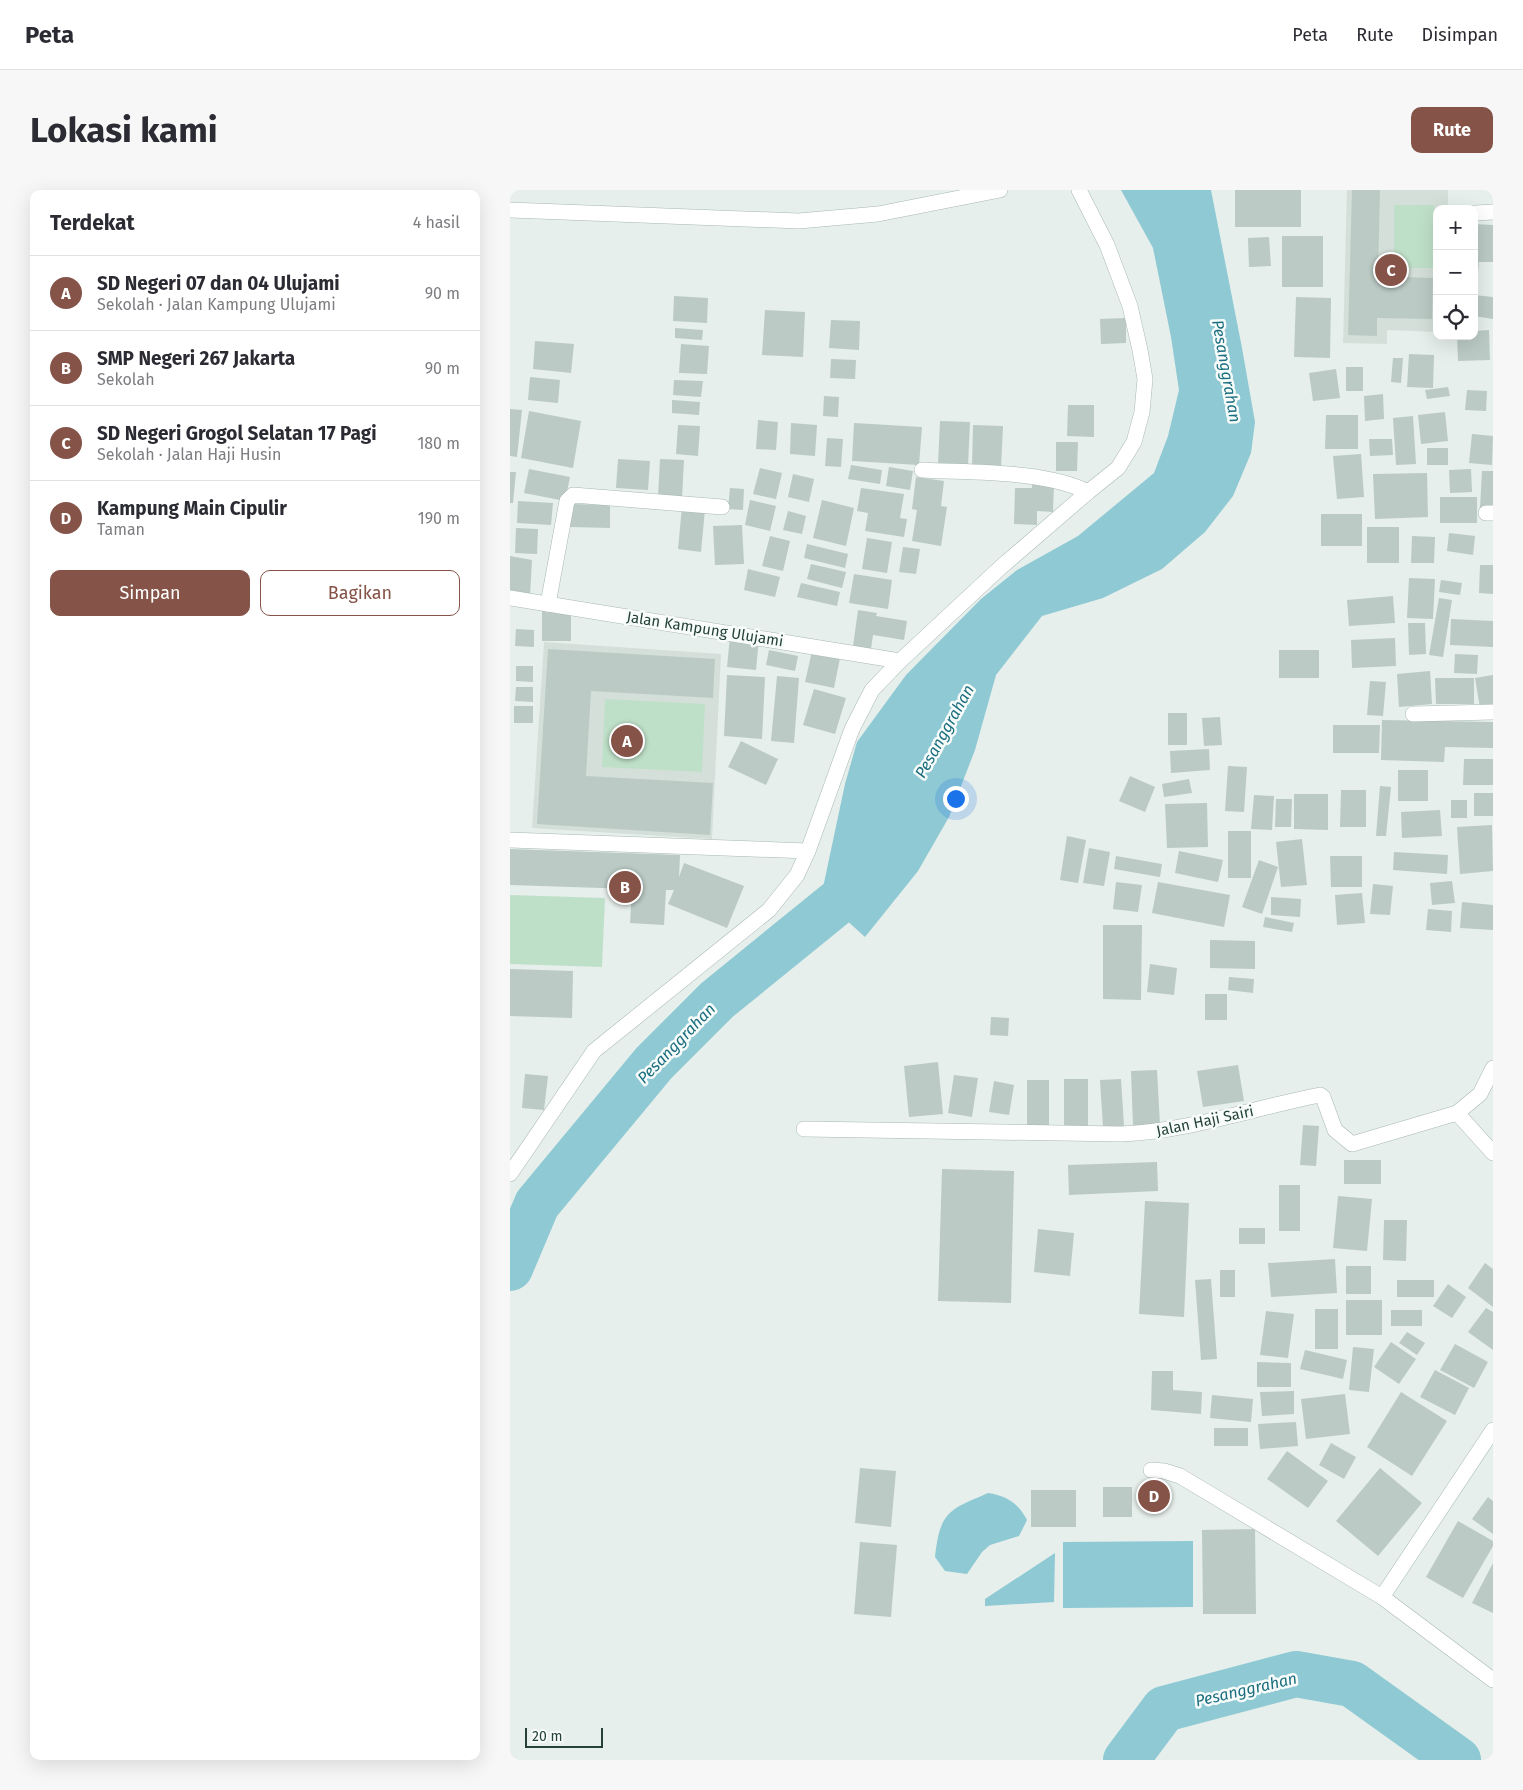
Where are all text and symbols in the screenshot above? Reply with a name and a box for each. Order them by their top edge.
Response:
text: Peta [25,21,74,49]
text: Peta [1292,24,1328,46]
text: Rute [1356,24,1394,46]
text: Disimpan [1422,24,1498,46]
button: Rute [1411,107,1493,153]
text: Lokasi kami [30,109,218,151]
map controls [1433,205,1478,340]
button: + [1433,205,1478,250]
text: Terdekat [50,210,135,236]
text: 4 hasil [413,213,460,232]
button: − [1433,250,1478,295]
pin: C [1375,251,1407,289]
text: SD Negeri 07 dan 04 Ulujami [97,272,340,295]
text: A [61,284,71,303]
text: 90 m [425,284,460,303]
text: Sekolah · Jalan Kampung Ulujami [97,295,336,314]
button: locate [1433,295,1478,340]
water label: Pesanggrahan [1208,318,1245,424]
text: SMP Negeri 267 Jakarta [97,347,295,370]
text: B [61,359,71,378]
text: 90 m [425,359,460,378]
text: Sekolah [97,370,155,389]
text: SD Negeri Grogol Selatan 17 Pagi [97,422,377,445]
text: C [61,434,71,453]
text: 180 m [417,434,460,453]
text: Sekolah · Jalan Haji Husin [97,445,281,464]
text: Kampung Main Cipulir [97,497,287,520]
text: D [61,509,71,528]
text: 190 m [418,509,460,528]
text: Taman [97,520,145,539]
button: Simpan [50,570,250,616]
button: Bagikan [260,570,460,616]
street label: Jalan Kampung Ulujami [625,608,785,650]
water label: Pesanggrahan [911,681,978,781]
pin: A [611,722,643,760]
your location [943,786,969,812]
pin: B [609,868,641,906]
water label: Pesanggrahan [634,999,719,1087]
street label: Jalan Haji Sairi [1155,1102,1255,1140]
pin: D [1138,1477,1170,1515]
water label: Pesanggrahan [1193,1669,1299,1710]
scale bar [525,1725,602,1748]
text: 20 m [532,1728,562,1745]

